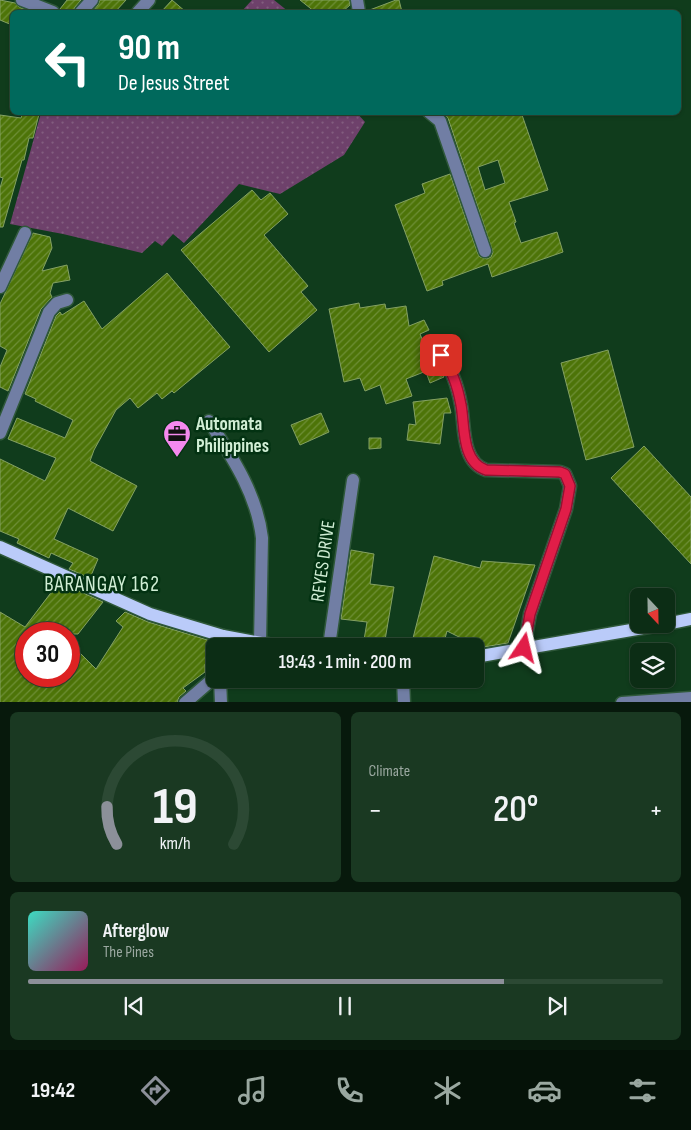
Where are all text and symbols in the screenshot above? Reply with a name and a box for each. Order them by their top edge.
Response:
text: 90 m [118,27,180,70]
icon: left [35,30,100,95]
text: De Jesus Street [118,70,229,97]
pin [420,334,462,376]
icon: arrive [427,341,455,369]
place label: Automata Philippines [195,413,269,458]
office icon: Automata Philippines [162,419,192,458]
street label: REYES DRIVE [306,519,341,603]
district label: BARANGAY 162 [44,572,160,597]
north arrow [630,588,675,632]
map controls [630,588,675,688]
position arrow [497,621,549,673]
speed limit sign: 30 [15,622,80,687]
button: layers [630,643,675,688]
text: 19:43 · 1 min · 200 m [279,651,411,674]
text: Climate [369,762,410,781]
text: 19 [153,776,198,839]
text: 20° [493,787,539,832]
text: − [369,794,382,827]
text: + [649,794,663,827]
text: km/h [160,833,191,854]
text: Afterglow [103,920,169,943]
text: The Pines [103,943,154,962]
icon: previous [120,992,148,1020]
icon: pause [331,992,359,1020]
icon: next [543,992,571,1020]
icon: directions [138,1073,173,1108]
icon: music [235,1073,270,1108]
icon: phone [332,1073,367,1108]
icon: climate [430,1073,465,1108]
icon: car [527,1073,562,1108]
icon: filters [625,1073,660,1108]
text: 19:42 [31,1077,75,1104]

